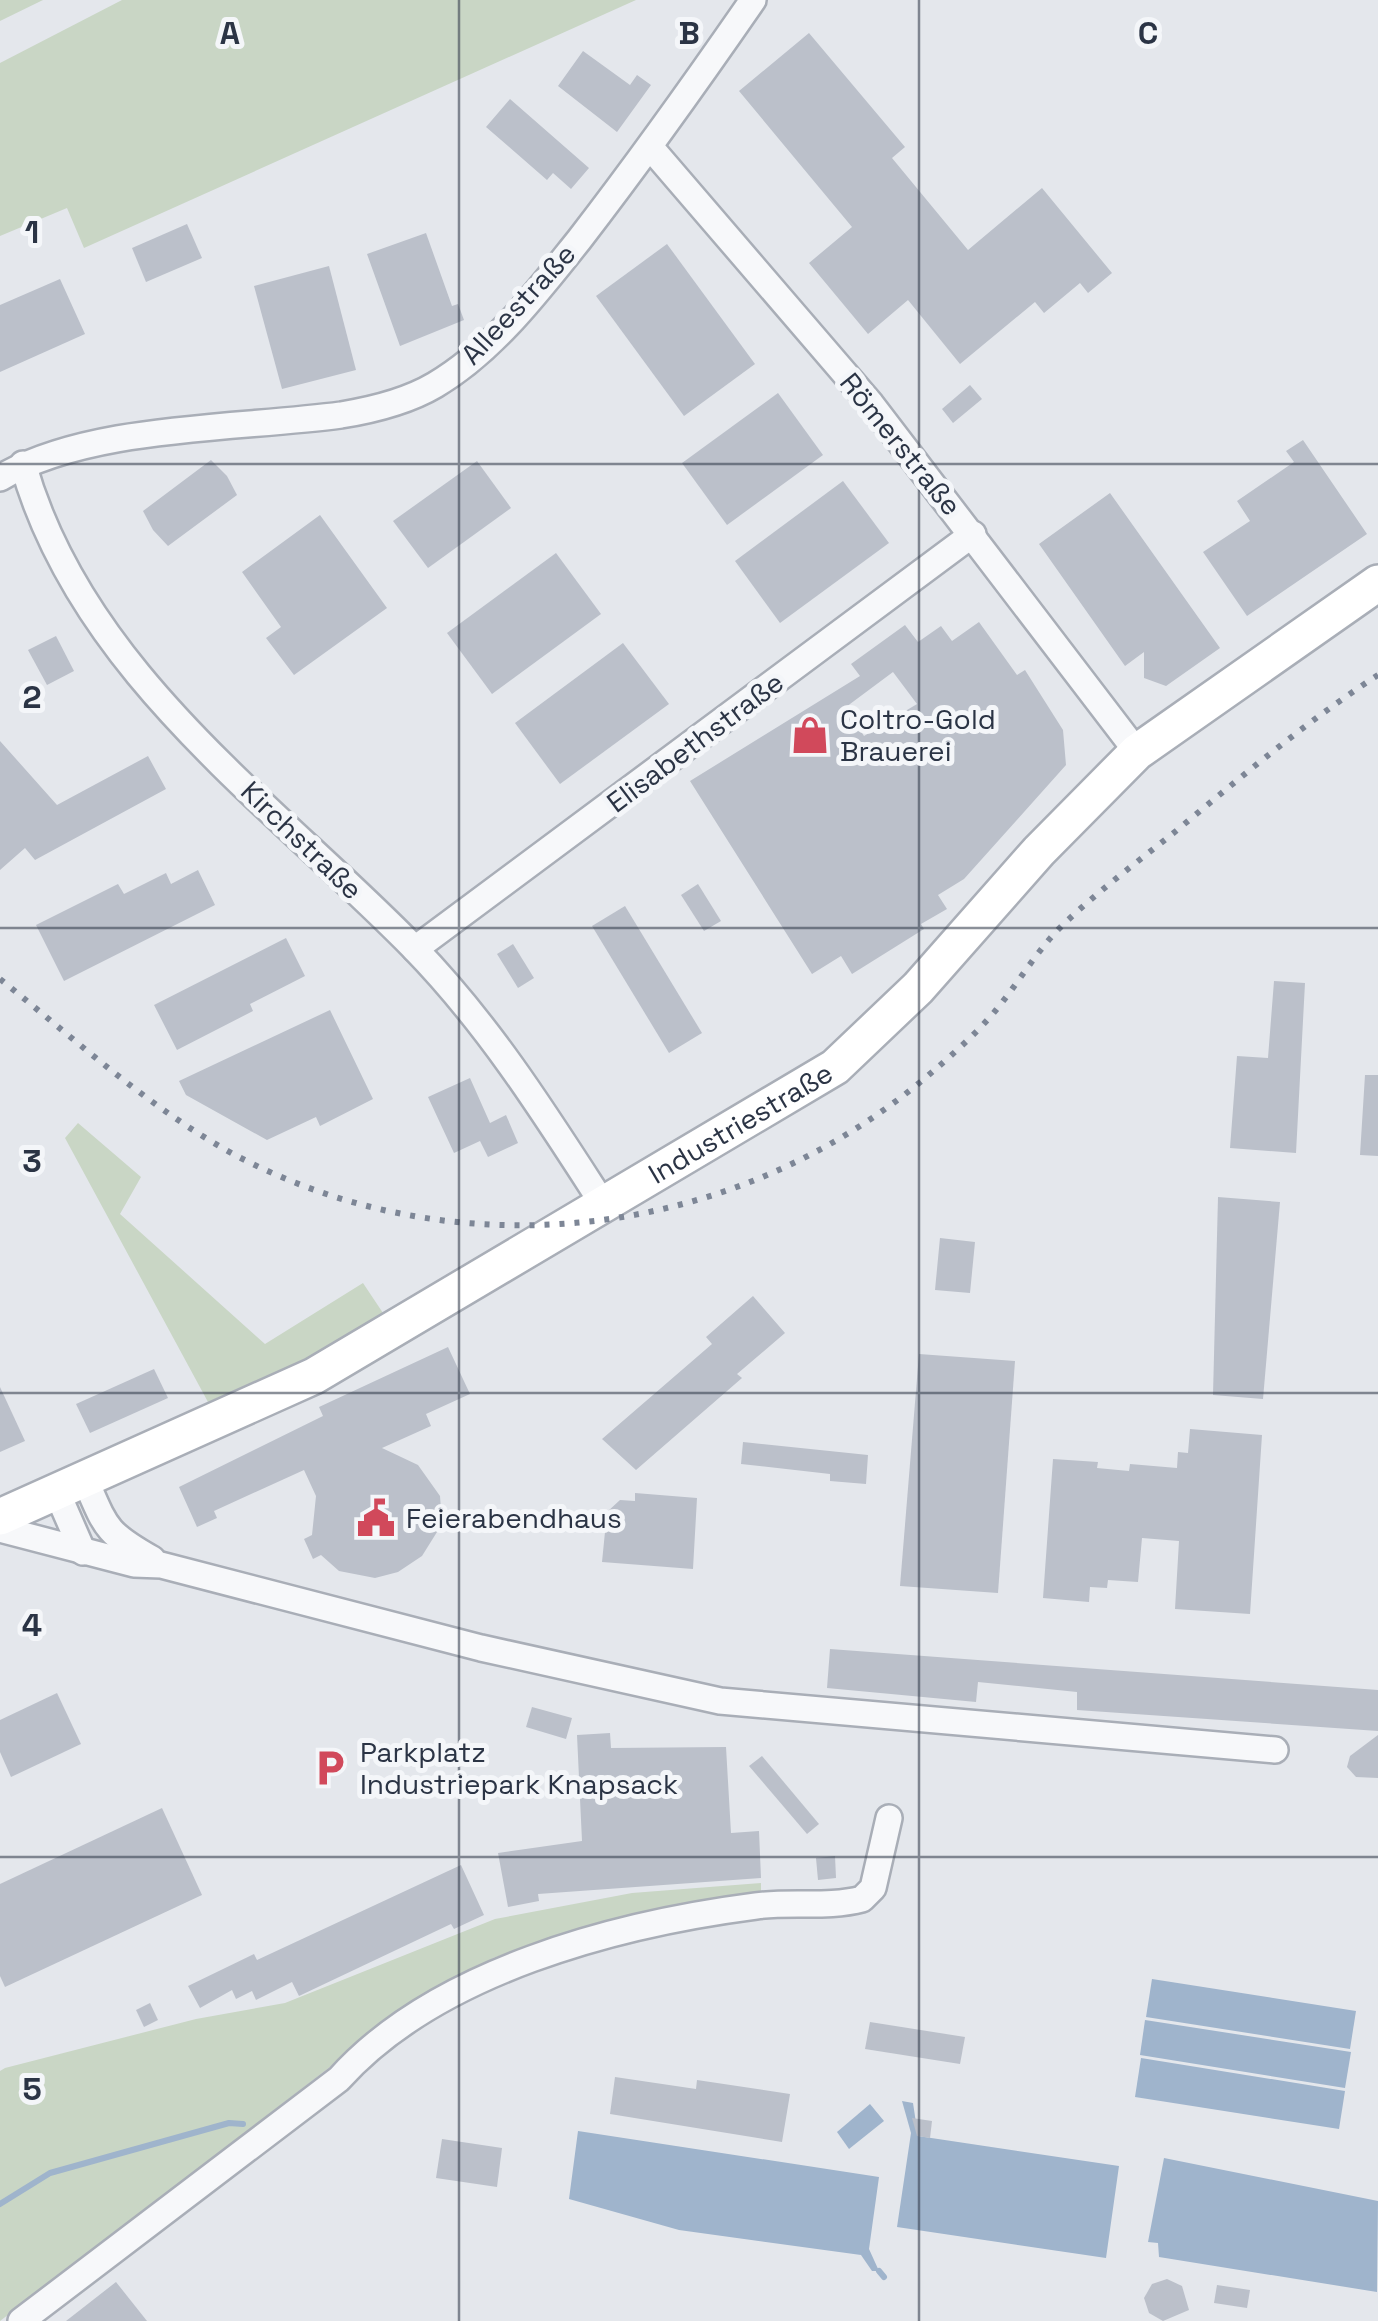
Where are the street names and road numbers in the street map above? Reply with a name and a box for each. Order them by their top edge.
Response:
street label: Alleestraße [453,236,583,372]
street label: Römerstraße [832,365,970,523]
street label: Elisabethstraße [600,664,790,820]
street label: Kirchstraße [234,773,370,907]
street label: Industriestraße [642,1054,839,1192]

